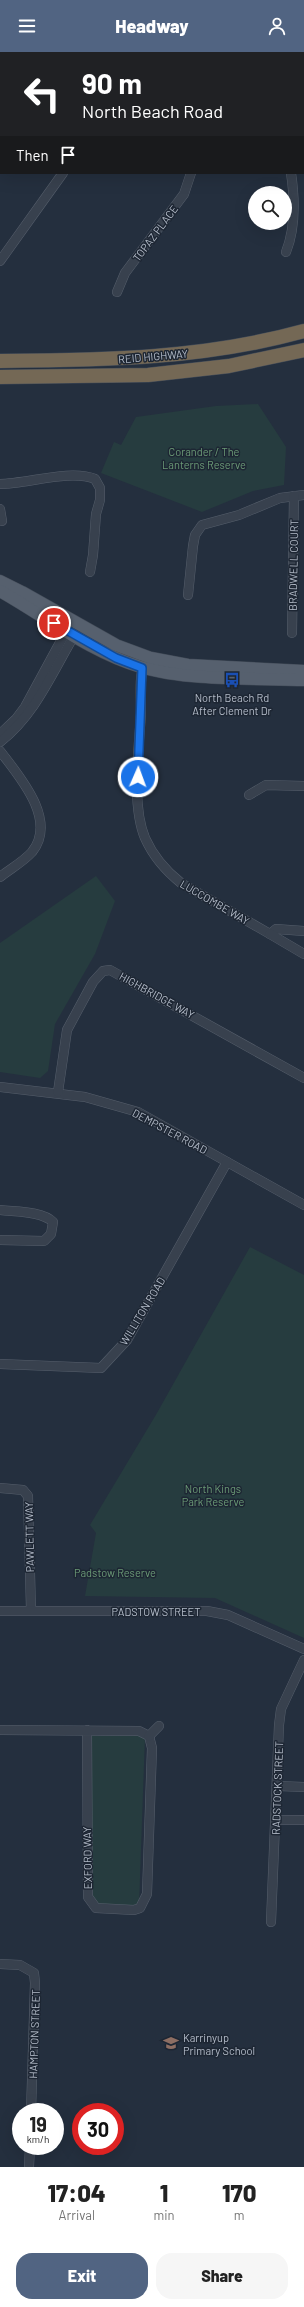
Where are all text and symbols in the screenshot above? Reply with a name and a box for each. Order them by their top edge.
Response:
icon: menu [16,15,38,37]
text: Headway [115,15,189,37]
icon: person [266,15,288,37]
text: 90 m [82,66,142,100]
icon: left [16,68,68,120]
text: North Beach Road [82,100,223,122]
icon: arrive [57,144,79,166]
text: Then [16,146,49,164]
map controls [248,186,292,230]
button: search [248,186,292,230]
street label: TOPAZ PLACE [130,202,181,264]
street label: REID HIGHWAY [118,346,188,366]
park label: Corander / The Lanterns Reserve [162,445,246,471]
street label: BRADWELL COURT [286,519,300,611]
pin [37,606,71,640]
icon: arrive [43,612,65,634]
bus stop icon: North Beach Rd After Clement Dr [223,671,241,689]
place label: North Beach Rd After Clement Dr [192,691,272,717]
position arrow [117,756,159,798]
street label: LUCCOMBE WAY [178,877,252,927]
street label: HIGHBRIDGE WAY [117,969,197,1021]
street label: DEMPSTER ROAD [130,1106,210,1156]
street label: WILLITON ROAD [117,1274,168,1347]
park label: North Kings Park Reserve [182,1482,244,1508]
street label: PAWLETT WAY [22,1502,36,1572]
park label: Padstow Reserve [74,1566,156,1579]
street label: PADSTOW STREET [111,1605,201,1618]
street label: RADSTOCK STREET [269,1741,285,1835]
street label: EXFORD WAY [80,1827,94,1889]
street label: HAMPTON STREET [26,1989,42,2079]
place label: Karrinyup Primary School [183,2031,255,2057]
school or university icon: Karrinyup Primary School [162,2034,180,2052]
speed limit sign: 30 [72,2103,124,2155]
text: 19 [29,2112,47,2136]
text: km/h [27,2133,49,2145]
text: 17:04 [48,2178,106,2207]
text: 1 [160,2178,168,2207]
text: 170 [222,2178,256,2207]
text: Arrival [59,2207,95,2223]
text: min [153,2207,174,2223]
text: m [234,2207,245,2223]
button: Exit [16,2253,148,2299]
button: Share [156,2253,288,2299]

